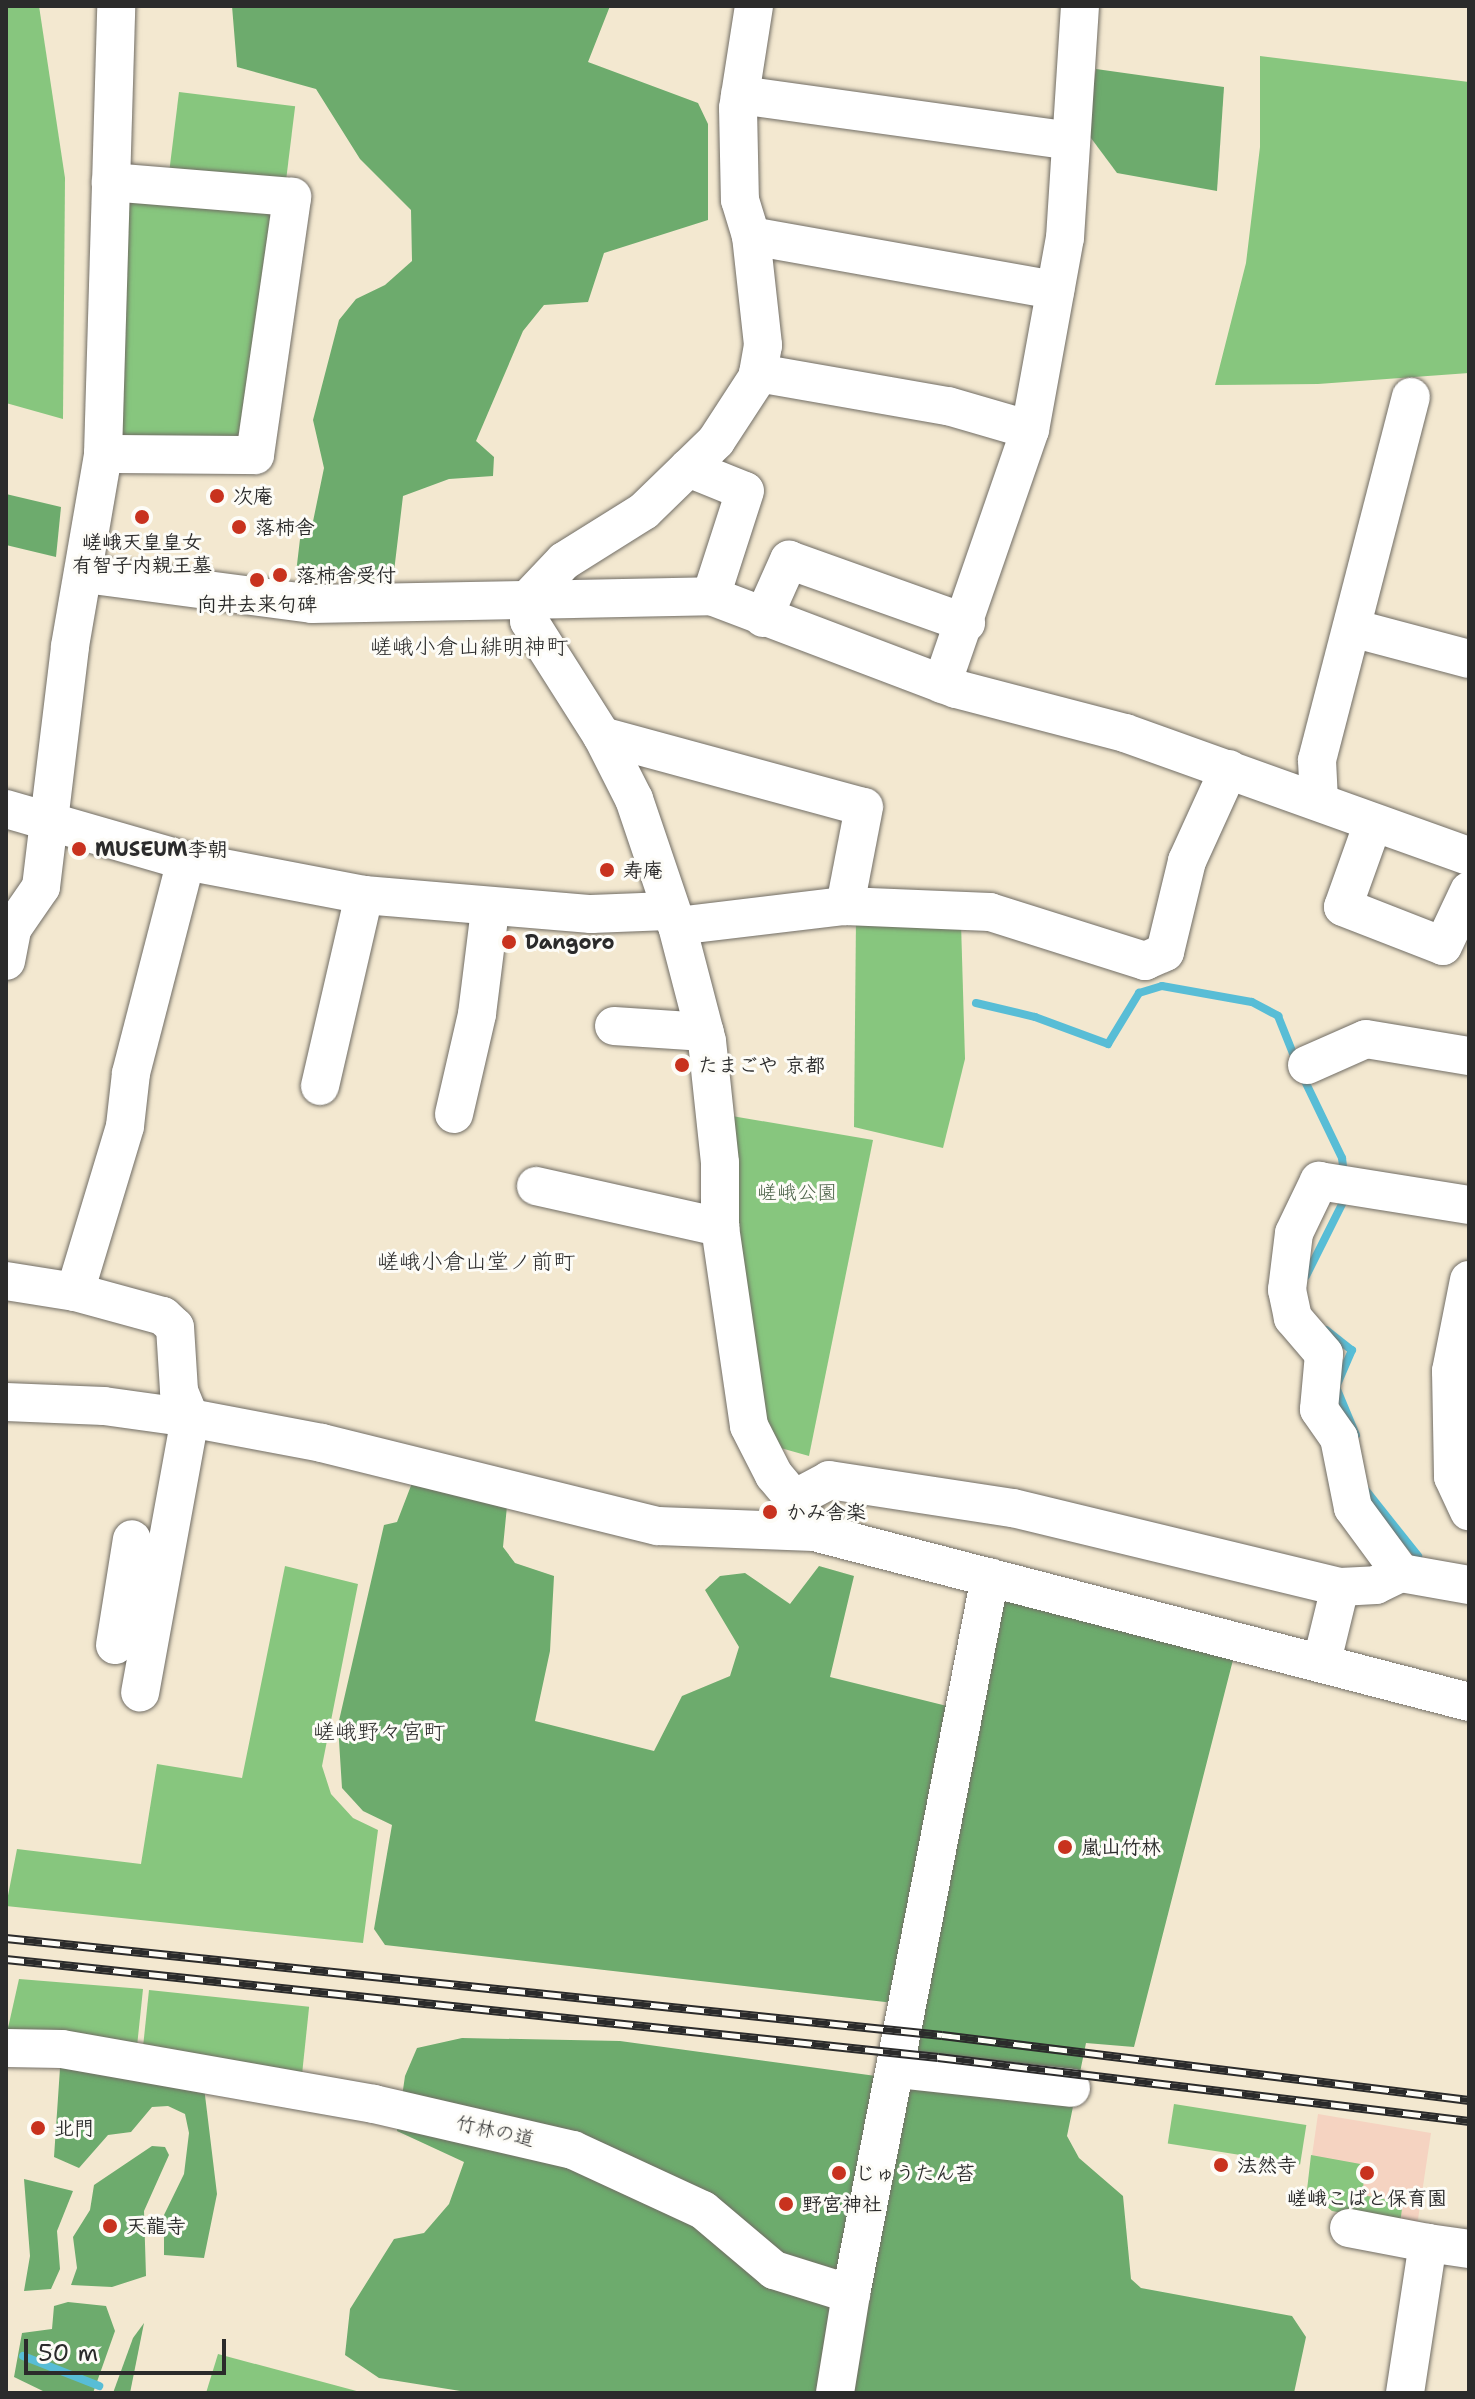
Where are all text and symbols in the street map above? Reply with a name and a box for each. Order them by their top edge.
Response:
place label: 次庵 [233,484,273,508]
marker: 次庵 [208,487,226,505]
marker: 嵯峨天皇皇女 有智子内親王墓 [133,508,151,526]
place label: 落柿舎 [255,515,315,539]
marker: 落柿舎 [230,518,248,536]
place label: 嵯峨天皇皇女 有智子内親王墓 [72,530,212,577]
place label: 落柿舎受付 [296,563,396,587]
marker: 落柿舎受付 [271,566,289,584]
marker: 向井去来句碑 [248,571,266,589]
place label: 向井去来句碑 [197,592,317,616]
district label: 嵯峨小倉山緋明神町 [370,634,568,660]
place label: MUSEUM李朝 [95,837,228,861]
marker: MUSEUM李朝 [70,840,88,858]
place label: 寿庵 [623,858,663,882]
marker: 寿庵 [598,861,616,879]
place label: Dangoro [525,930,615,954]
marker: Dangoro [500,933,518,951]
place label: たまごや 京都 [698,1053,825,1077]
marker: たまごや 京都 [673,1056,691,1074]
park label: 嵯峨公園 [757,1180,837,1204]
district label: 嵯峨小倉山堂ノ前町 [377,1249,575,1275]
place label: かみ舎楽 [786,1500,866,1524]
marker: かみ舎楽 [761,1503,779,1521]
district label: 嵯峨野々宮町 [313,1719,445,1745]
place label: 嵐山竹林 [1081,1835,1161,1859]
marker: 嵐山竹林 [1056,1838,1074,1856]
street label: 竹林の道 [453,2110,537,2152]
place label: 北門 [54,2116,94,2140]
marker: 北門 [29,2119,47,2137]
place label: 法然寺 [1237,2153,1297,2177]
marker: 法然寺 [1212,2156,1230,2174]
place label: じゅうたん苔 [855,2161,975,2185]
marker: じゅうたん苔 [830,2164,848,2182]
marker: 嵯峨こばと保育園 [1358,2164,1376,2182]
place label: 嵯峨こばと保育園 [1287,2186,1447,2210]
place label: 野宮神社 [802,2192,882,2216]
marker: 野宮神社 [777,2195,795,2213]
place label: 天龍寺 [126,2214,186,2238]
marker: 天龍寺 [101,2217,119,2235]
scale bar [28,2323,230,2373]
text: 50 m [38,2337,98,2369]

